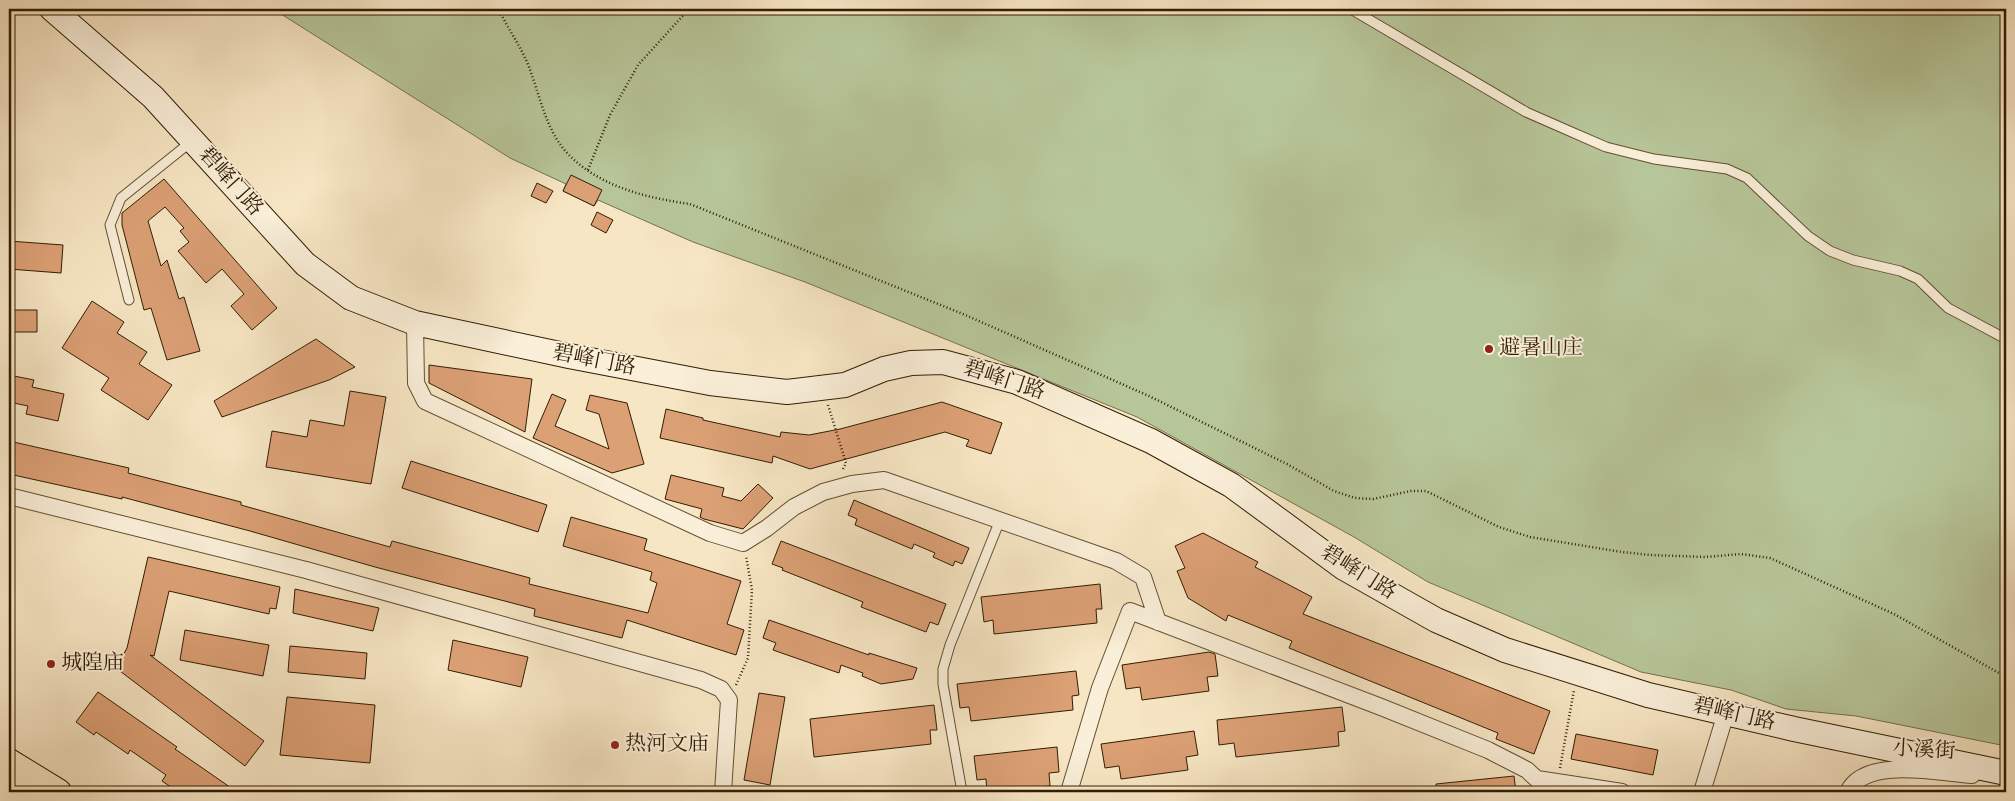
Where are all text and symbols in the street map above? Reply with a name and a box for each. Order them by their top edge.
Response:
street label: 碧峰门路 [191,141,269,223]
place label: 避暑山庄 [1499,334,1583,364]
street label: 碧峰门路 [550,338,638,384]
marker: 避暑山庄 [1483,343,1495,355]
street label: 碧峰门路 [959,354,1049,408]
street label: 碧峰门路 [1314,538,1402,608]
place label: 城隍庙 [61,649,124,679]
marker: 城隍庙 [45,658,57,670]
street label: 碧峰门路 [1690,691,1778,739]
place label: 热河文庙 [625,730,709,760]
street label: 小溪街 [1892,734,1956,768]
marker: 热河文庙 [609,739,621,751]

